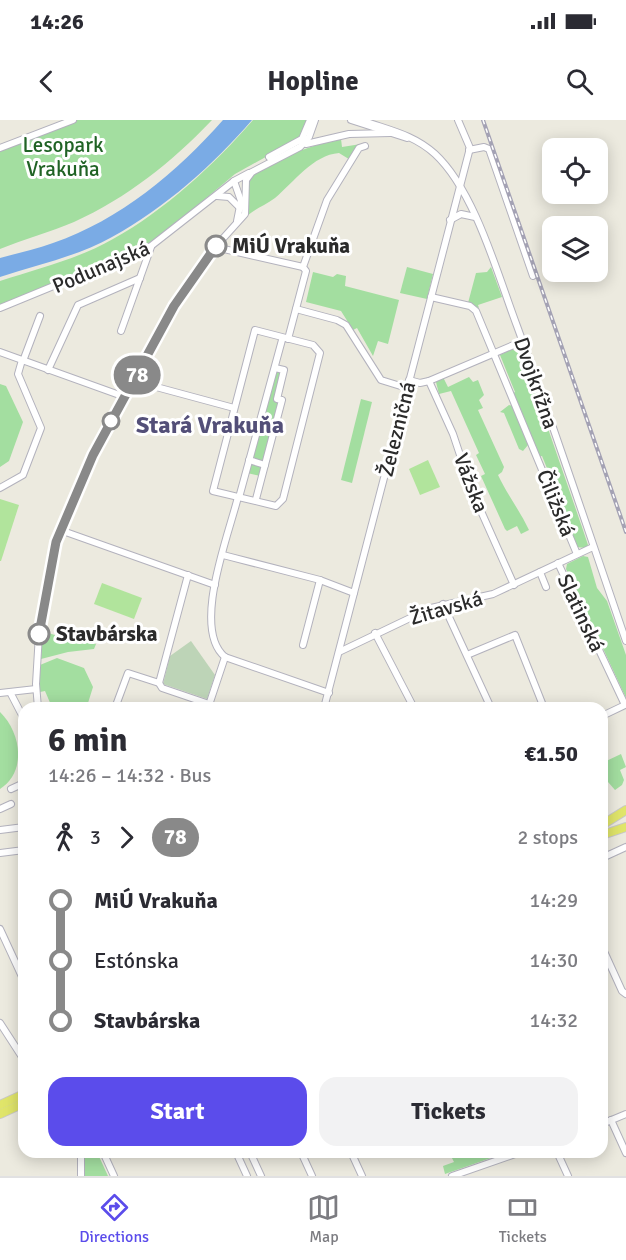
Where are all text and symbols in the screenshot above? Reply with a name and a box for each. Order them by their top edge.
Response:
text: 14:26 [30,8,84,35]
icon: back [30,65,63,98]
text: Hopline [267,65,359,98]
icon: search [563,65,596,98]
park label: Lesopark Vrakuňa [22,132,104,182]
map controls [542,138,608,282]
button: locate [542,138,608,204]
button: layers [542,216,608,282]
place label: MiÚ Vrakuňa [232,232,350,259]
street label: Podunajská [48,235,154,299]
marker: MiÚ Vrakuňa [205,235,227,257]
street label: Dvojkrížna [508,334,564,432]
line badge: 78 [110,356,164,394]
text: 78 [126,362,148,388]
street label: Železničná [373,379,421,479]
district label: Stará Vrakuňa [136,410,284,440]
unlabelled marker [102,412,120,430]
street label: Vážska [448,450,494,516]
street label: Čiližská [531,466,581,540]
street label: Slatinská [552,570,610,656]
street label: Žitavská [406,585,486,631]
place label: Stavbárska [56,621,158,647]
marker: Stavbárska [28,623,50,645]
text: 6 min [48,720,128,761]
text: €1.50 [524,740,578,767]
text: 14:26 – 14:32 · Bus [48,763,211,788]
icon: walk [48,821,81,854]
icon: forward [110,821,143,854]
text: 78 [164,824,187,850]
text: 3 [90,825,101,850]
text: 2 stops [517,825,578,850]
text: MiÚ Vrakuňa [94,887,218,914]
text: 14:29 [529,888,578,913]
text: Estónska [94,947,179,974]
text: 14:30 [529,948,578,973]
text: Stavbárska [94,1007,200,1034]
text: 14:32 [529,1008,578,1033]
button: Start [48,1077,307,1146]
button: Tickets [319,1077,578,1146]
tab: Directions [79,1191,149,1247]
tab: Map [307,1191,340,1247]
tab: Tickets [499,1191,547,1247]

